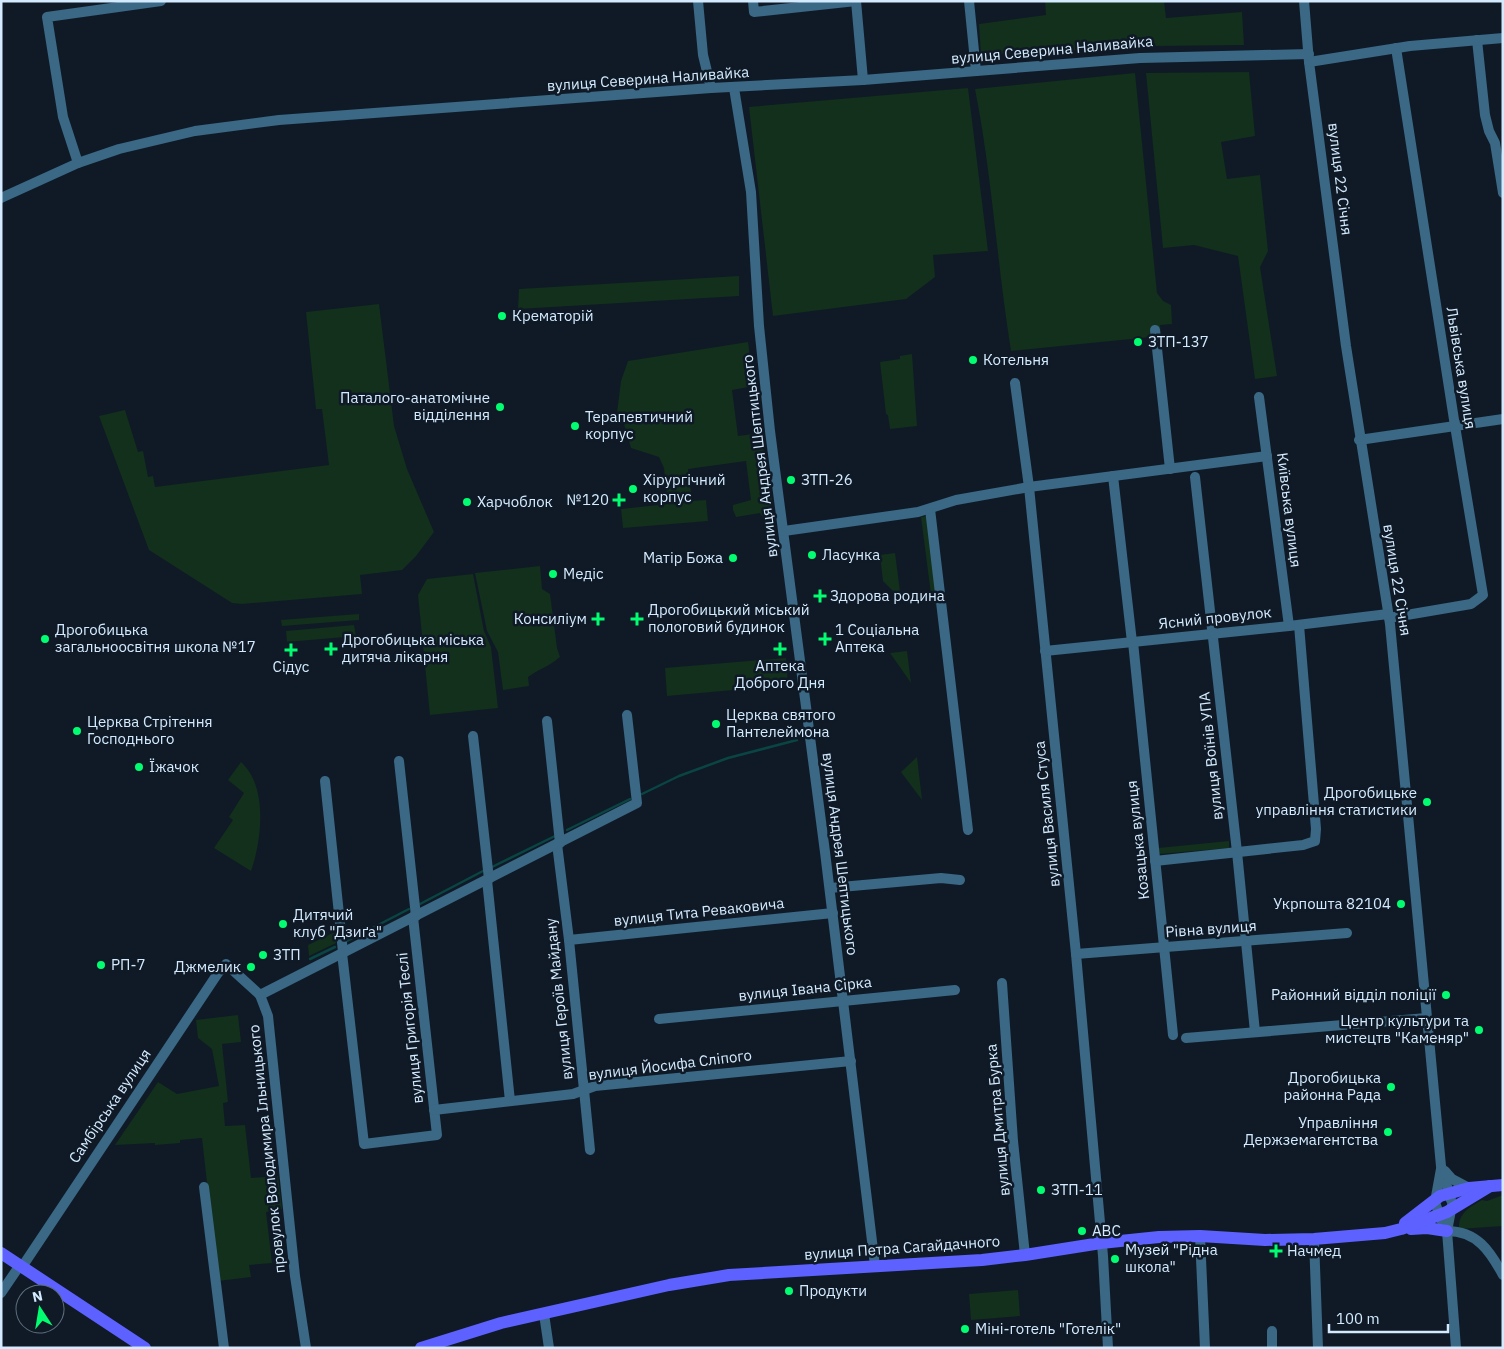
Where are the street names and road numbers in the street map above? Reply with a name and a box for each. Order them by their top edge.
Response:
street label: вулиця Северина Наливайка [950,31,1154,68]
street label: вулиця Северина Наливайка [546,62,750,95]
street label: вулиця 22 Січня [1324,122,1357,236]
street label: Львівська вулиця [1442,306,1481,430]
street label: вулиця Андрея Шептицького [738,354,781,559]
street label: Київська вулиця [1273,451,1306,568]
street label: вулиця 22 Січня [1379,523,1416,637]
street label: Ясний провулок [1158,602,1272,633]
street label: вулиця Воїнів УПА [1194,691,1227,821]
street label: вулиця Василя Стуса [1029,740,1064,888]
street label: вулиця Андрея Шептицького [819,751,862,956]
street label: Козацька вулиця [1122,780,1153,901]
street label: вулиця Тита Реваковича [613,893,785,930]
street label: Рівна вулиця [1165,916,1257,941]
street label: вулиця Героїв Майдану [541,917,576,1081]
street label: вулиця Григорія Теслі [392,952,427,1104]
street label: вулиця Івана Сірка [737,972,873,1005]
street label: провулок Володимира Ільницького [244,1024,289,1274]
street label: вулиця Дмитра Бурка [981,1043,1014,1197]
street label: Самбірська вулиця [64,1045,155,1166]
street label: вулиця Йосифа Сліпого [587,1045,753,1084]
street label: вулиця Петра Сагайдачного [803,1231,1001,1264]

